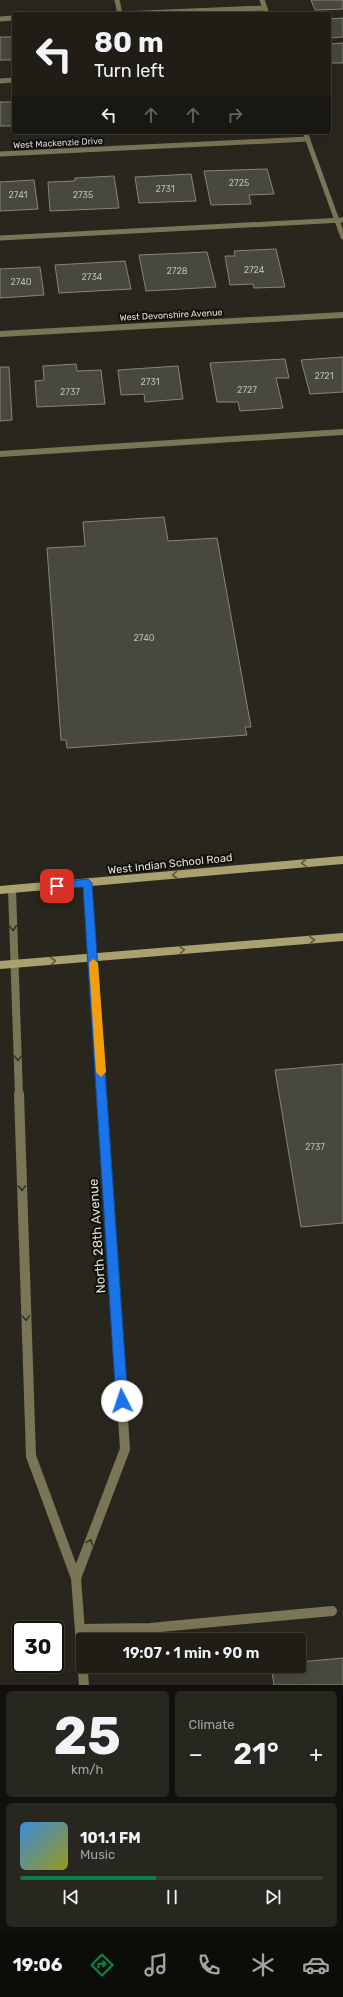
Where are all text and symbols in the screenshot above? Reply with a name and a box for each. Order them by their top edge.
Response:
text: 80 m [94,26,164,59]
icon: left [28,28,80,80]
text: Turn left [94,60,164,82]
icon: left [98,104,120,126]
icon: ahead [140,104,162,126]
icon: ahead [182,104,204,126]
icon: right [224,104,246,126]
street label: West Mackenzie Drive [13,136,103,150]
house number: 2725 [229,178,249,188]
house number: 2731 [156,184,175,194]
house number: 2741 [9,190,28,200]
house number: 2735 [73,190,93,200]
house number: 2724 [244,265,265,275]
house number: 2728 [167,266,188,276]
house number: 2734 [82,272,103,282]
house number: 2740 [11,277,32,287]
street label: West Devonshire Avenue [119,307,223,323]
house number: 2721 [314,371,334,381]
house number: 2731 [141,377,160,387]
house number: 2727 [237,385,257,395]
house number: 2737 [60,387,80,397]
house number: 2740 [134,633,155,643]
street label: West Indian School Road [107,851,233,877]
one-way arrow [301,858,307,867]
pin [40,869,74,903]
one-way arrow [172,870,178,879]
icon: arrive [46,875,68,897]
one-way arrow [9,925,18,931]
one-way arrow [309,935,315,944]
one-way arrow [179,946,185,955]
one-way arrow [50,956,56,965]
one-way arrow [14,1055,22,1061]
house number: 2737 [305,1142,325,1152]
street label: North 28th Avenue [86,1178,108,1294]
one-way arrow [18,1185,26,1191]
one-way arrow [22,1315,30,1321]
position arrow [101,1380,143,1422]
one-way arrow [86,1539,94,1546]
speed limit sign: 30 [12,1621,64,1673]
text: 19:07 · 1 min · 90 m [123,1644,259,1662]
text: 25 [54,1705,121,1767]
text: Climate [189,1717,235,1732]
text: 21° [233,1736,279,1772]
text: − [189,1741,203,1768]
text: + [309,1741,323,1768]
text: km/h [71,1762,103,1777]
text: 101.1 FM [80,1829,141,1847]
text: Music [80,1847,115,1862]
icon: previous [60,1886,82,1908]
icon: pause [161,1886,183,1908]
icon: next [262,1886,284,1908]
icon: directions [88,1951,116,1979]
icon: music [142,1951,170,1979]
icon: phone [195,1951,223,1979]
icon: climate [249,1951,277,1979]
icon: car [302,1951,330,1979]
text: 19:06 [13,1954,62,1976]

